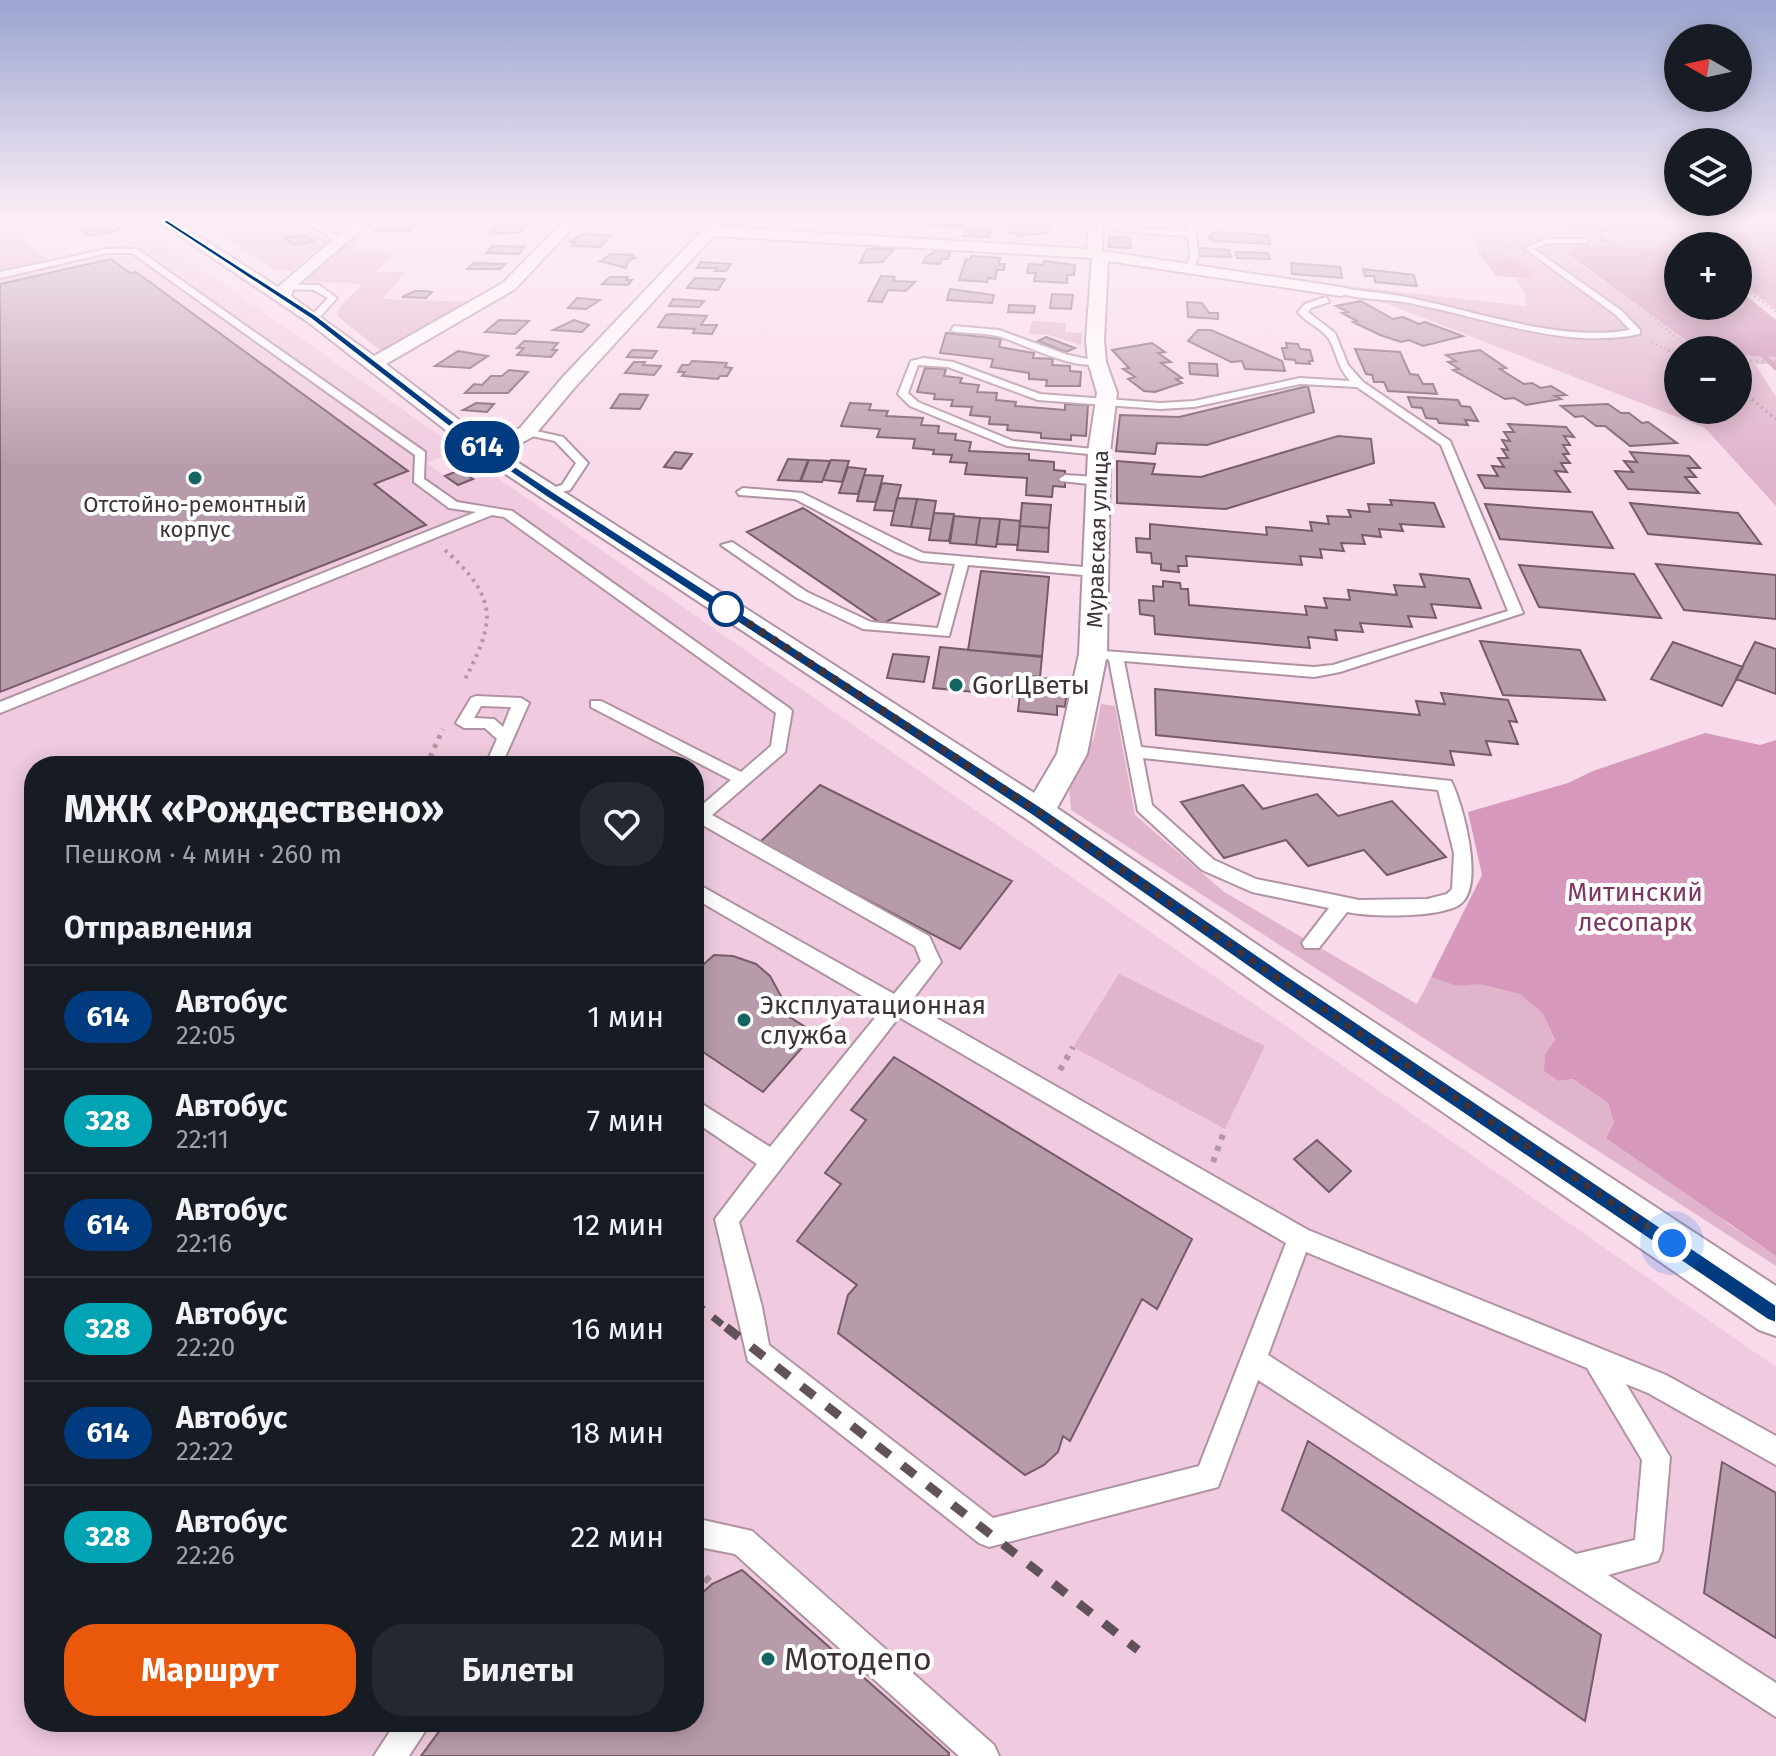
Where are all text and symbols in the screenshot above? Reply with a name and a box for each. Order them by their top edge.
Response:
north arrow [1664,24,1752,112]
map controls [1664,24,1752,424]
button: layers [1664,128,1752,216]
button: + [1664,232,1752,320]
button: − [1664,336,1752,424]
line badge: 614 [436,421,528,473]
text: 614 [460,430,504,463]
street label: Муравская улица [1081,450,1114,628]
marker: Отстойно-ремонтный корпус [186,469,204,487]
place label: Отстойно-ремонтный корпус [83,491,307,543]
unlabelled marker [709,592,743,626]
place label: GorЦветы [972,670,1090,701]
marker: GorЦветы [947,676,965,694]
button: heart [580,782,664,866]
text: МЖК «Рождествено» [64,786,444,832]
text: Пешком · 4 мин · 260 m [64,839,342,870]
park label: Митинский лесопарк [1567,877,1703,938]
text: Отправления [64,910,253,946]
text: Автобус [176,984,287,1020]
place label: Эксплуатационная служба [760,990,986,1051]
text: 1 мин [587,999,664,1035]
text: 614 [86,1000,130,1033]
marker: Эксплуатационная служба [735,1011,753,1029]
text: 22:05 [176,1020,236,1051]
text: Автобус [176,1088,287,1124]
text: 7 мин [587,1103,664,1139]
text: 328 [85,1104,131,1137]
text: 22:11 [176,1124,229,1155]
text: Автобус [176,1192,287,1228]
text: 12 мин [572,1207,664,1243]
text: 614 [86,1208,130,1241]
your location [1652,1223,1692,1263]
text: 22:16 [176,1228,232,1259]
text: Автобус [176,1296,287,1332]
text: 16 мин [571,1311,664,1347]
text: 328 [85,1312,131,1345]
text: 22:20 [176,1332,235,1363]
text: Автобус [176,1400,287,1436]
text: 18 мин [571,1415,664,1451]
text: 614 [86,1416,130,1449]
text: 22:22 [176,1436,234,1467]
text: Автобус [176,1504,287,1540]
text: 22 мин [570,1519,664,1555]
text: 328 [85,1520,131,1553]
text: 22:26 [176,1540,235,1571]
button: Маршрут [64,1624,356,1716]
button: Билеты [372,1624,664,1716]
place label: Мотодепо [784,1640,932,1678]
marker: Мотодепо [759,1650,777,1668]

